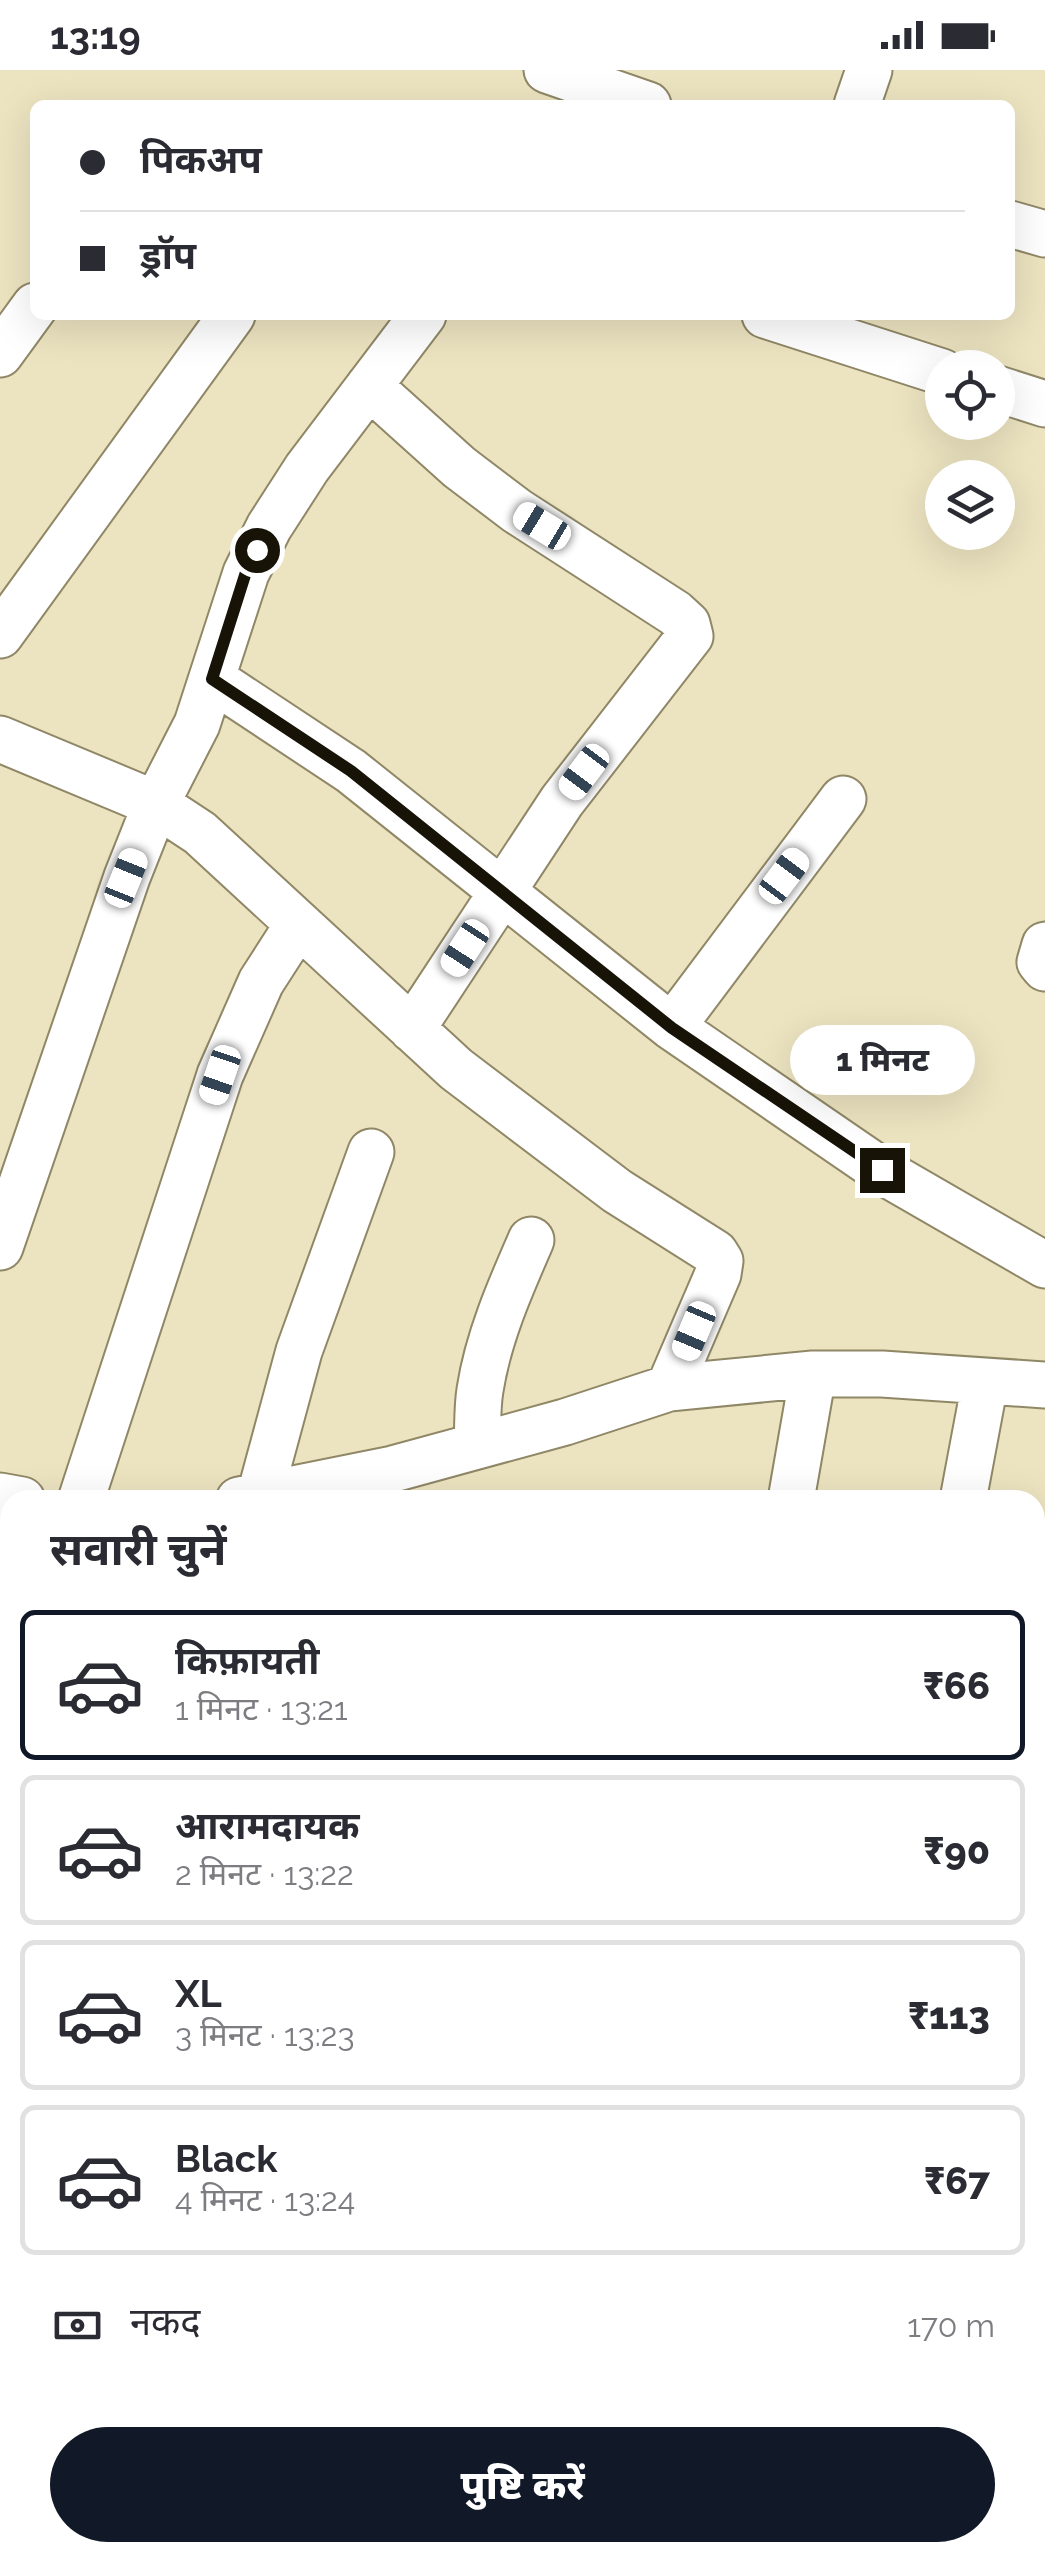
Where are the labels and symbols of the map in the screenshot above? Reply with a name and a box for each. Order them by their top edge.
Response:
car [509,498,575,554]
route start [235,528,280,573]
car [554,739,614,805]
car [754,843,814,909]
car [101,845,151,911]
car [436,915,494,981]
callout: 1 मिनट [790,1025,974,1095]
car [196,1042,244,1108]
route end [860,1148,905,1193]
car [668,1298,720,1364]

